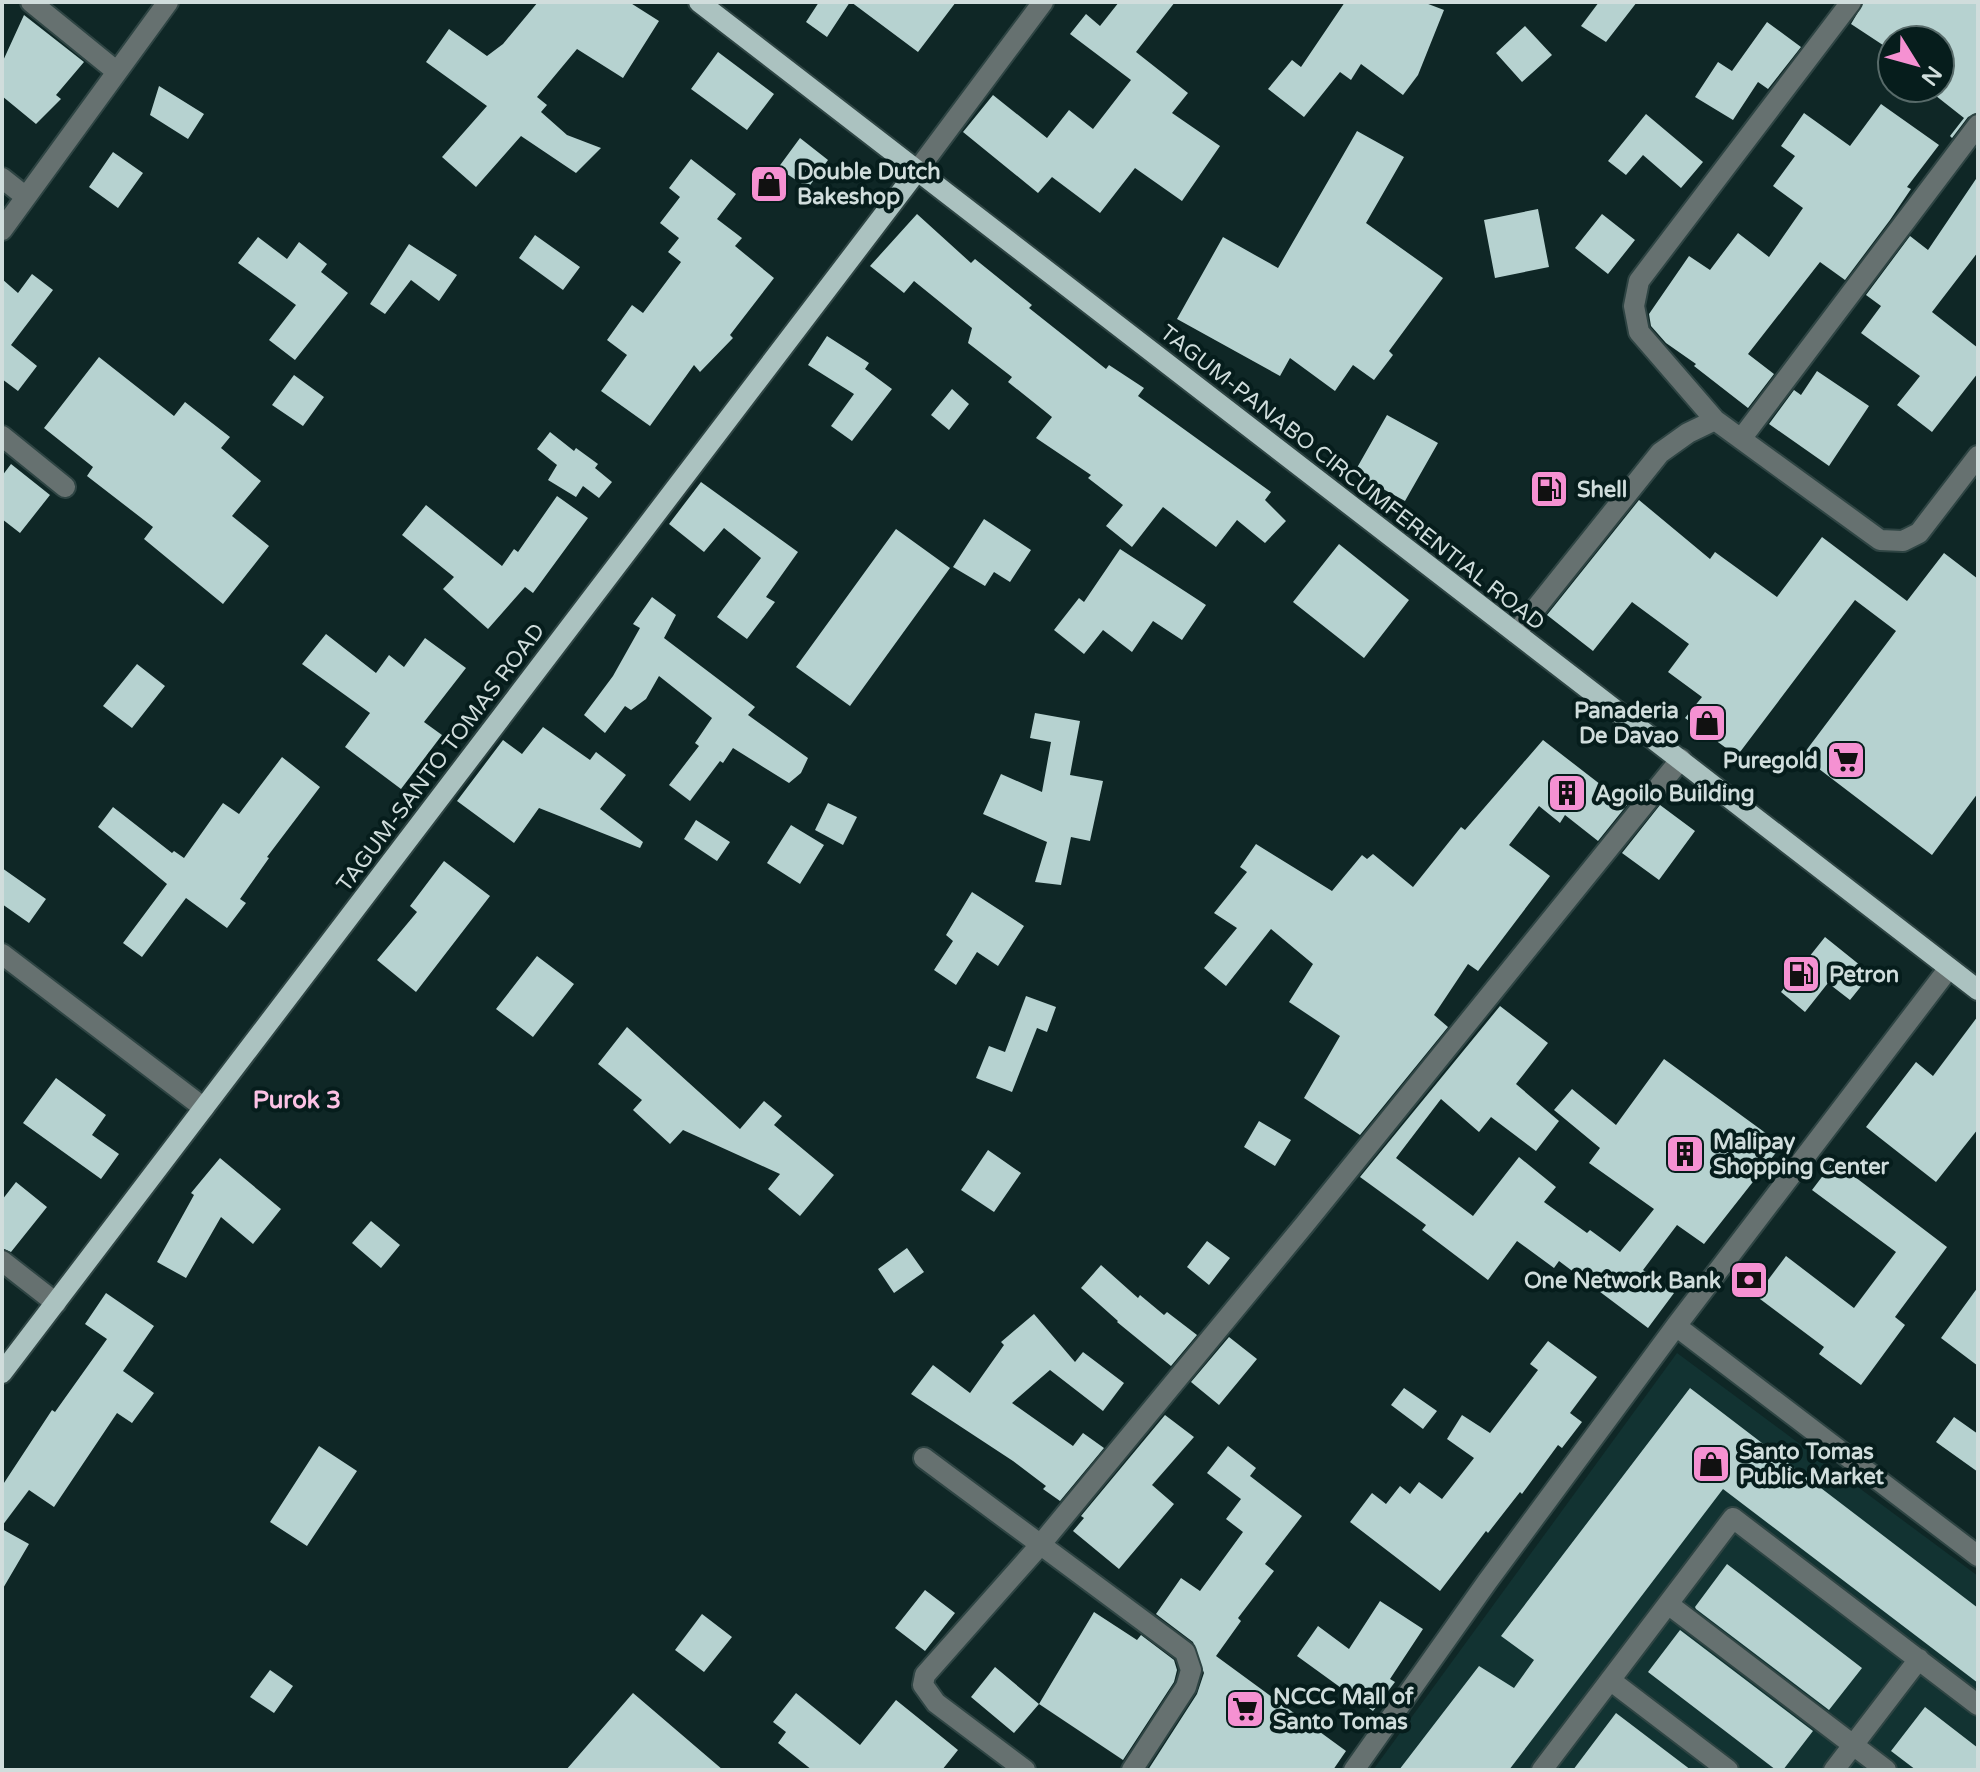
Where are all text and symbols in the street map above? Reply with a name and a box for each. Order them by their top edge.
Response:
north arrow [1876,24,1956,104]
text: N [1915,61,1947,90]
place label: Double Dutch Bakeshop [797,159,941,210]
shop icon: Double Dutch Bakeshop [748,163,790,205]
street label: TAGUM-PANABO CIRCUMFERENTIAL ROAD [1155,320,1550,636]
fuel station icon: Shell [1528,468,1570,510]
place label: Shell [1577,477,1627,503]
street label: TAGUM-SANTO TOMAS ROAD [331,618,550,897]
place label: Panaderia De Davao [1574,698,1679,749]
shop icon: Panaderia De Davao [1686,702,1728,744]
supermarket icon: Puregold [1825,739,1867,781]
place label: Puregold [1723,748,1818,774]
building icon: Agoilo Building [1546,772,1588,814]
place label: Agoilo Building [1595,781,1755,807]
fuel station icon: Petron [1780,953,1822,995]
place label: Petron [1829,962,1899,988]
district label: Purok 3 [253,1086,341,1115]
place label: Malipay Shopping Center [1713,1129,1890,1180]
building icon: Malipay Shopping Center [1664,1133,1706,1175]
bank icon: One Network Bank [1728,1259,1770,1301]
place label: One Network Bank [1524,1268,1721,1294]
place label: Santo Tomas Public Market [1739,1439,1885,1490]
shop icon: Santo Tomas Public Market [1690,1443,1732,1485]
place label: NCCC Mall of Santo Tomas [1273,1684,1414,1735]
supermarket icon: NCCC Mall of Santo Tomas [1224,1688,1266,1730]

